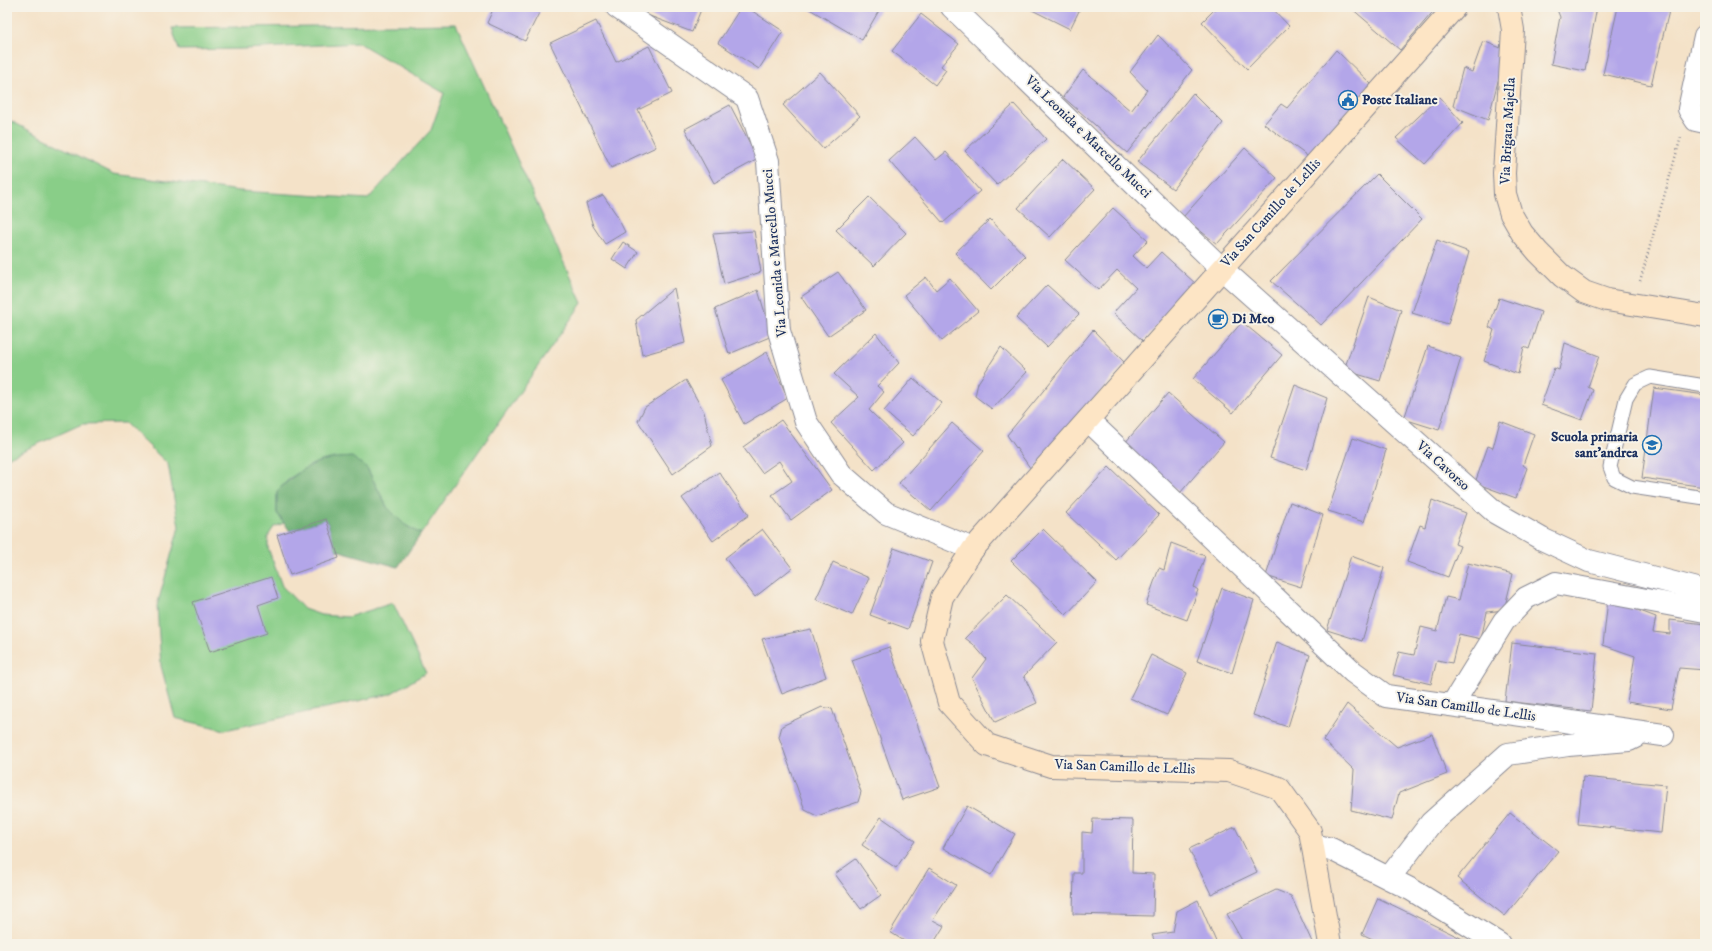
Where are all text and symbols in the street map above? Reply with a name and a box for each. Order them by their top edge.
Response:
street label: Via Leonida e Marcello Mucci [1020,71,1155,202]
street label: Via Brigata Majella [1496,77,1520,186]
public building icon: Poste Italiane [1337,89,1359,111]
place label: Poste Italiane [1362,91,1438,109]
street label: Via San Camillo de Lellis [1217,154,1325,272]
street label: Via Leonida e Marcello Mucci [759,168,791,339]
cafe icon: Di Meo [1207,308,1229,330]
place label: Di Meo [1232,310,1274,328]
place label: Scuola primaria sant'andrea [1551,428,1639,462]
school or university icon: Scuola primaria sant'andrea [1641,434,1663,456]
street label: Via Cavorso [1412,437,1474,495]
street label: Via San Camillo de Lellis [1394,688,1537,726]
street label: Via San Camillo de Lellis [1053,756,1196,778]

